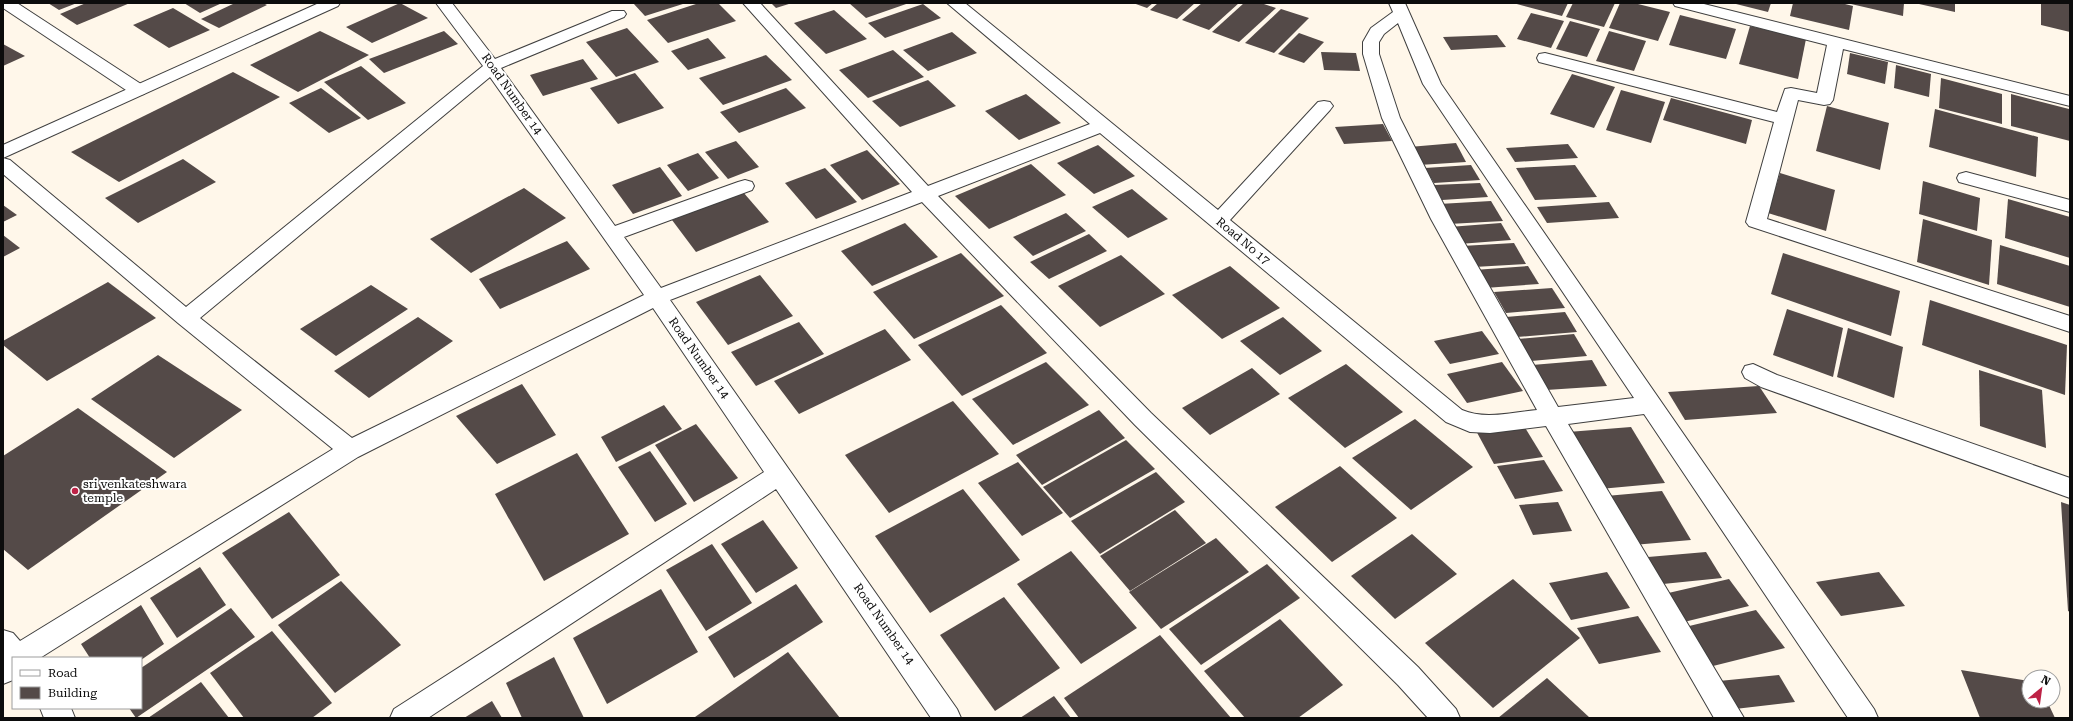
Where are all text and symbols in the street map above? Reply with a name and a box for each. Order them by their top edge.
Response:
street label: Road Number 14 [479,51,545,138]
street label: Road No 17 [1213,214,1273,268]
street label: Road Number 14 [666,315,732,402]
place label: sri venkateshwara temple [83,477,187,505]
marker: sri venkateshwara temple [70,486,80,496]
street label: Road Number 14 [851,581,917,668]
legend [12,657,142,709]
text: Road [48,666,78,680]
north arrow [2021,669,2061,709]
text: N [2039,673,2053,689]
text: Building [48,686,97,700]

